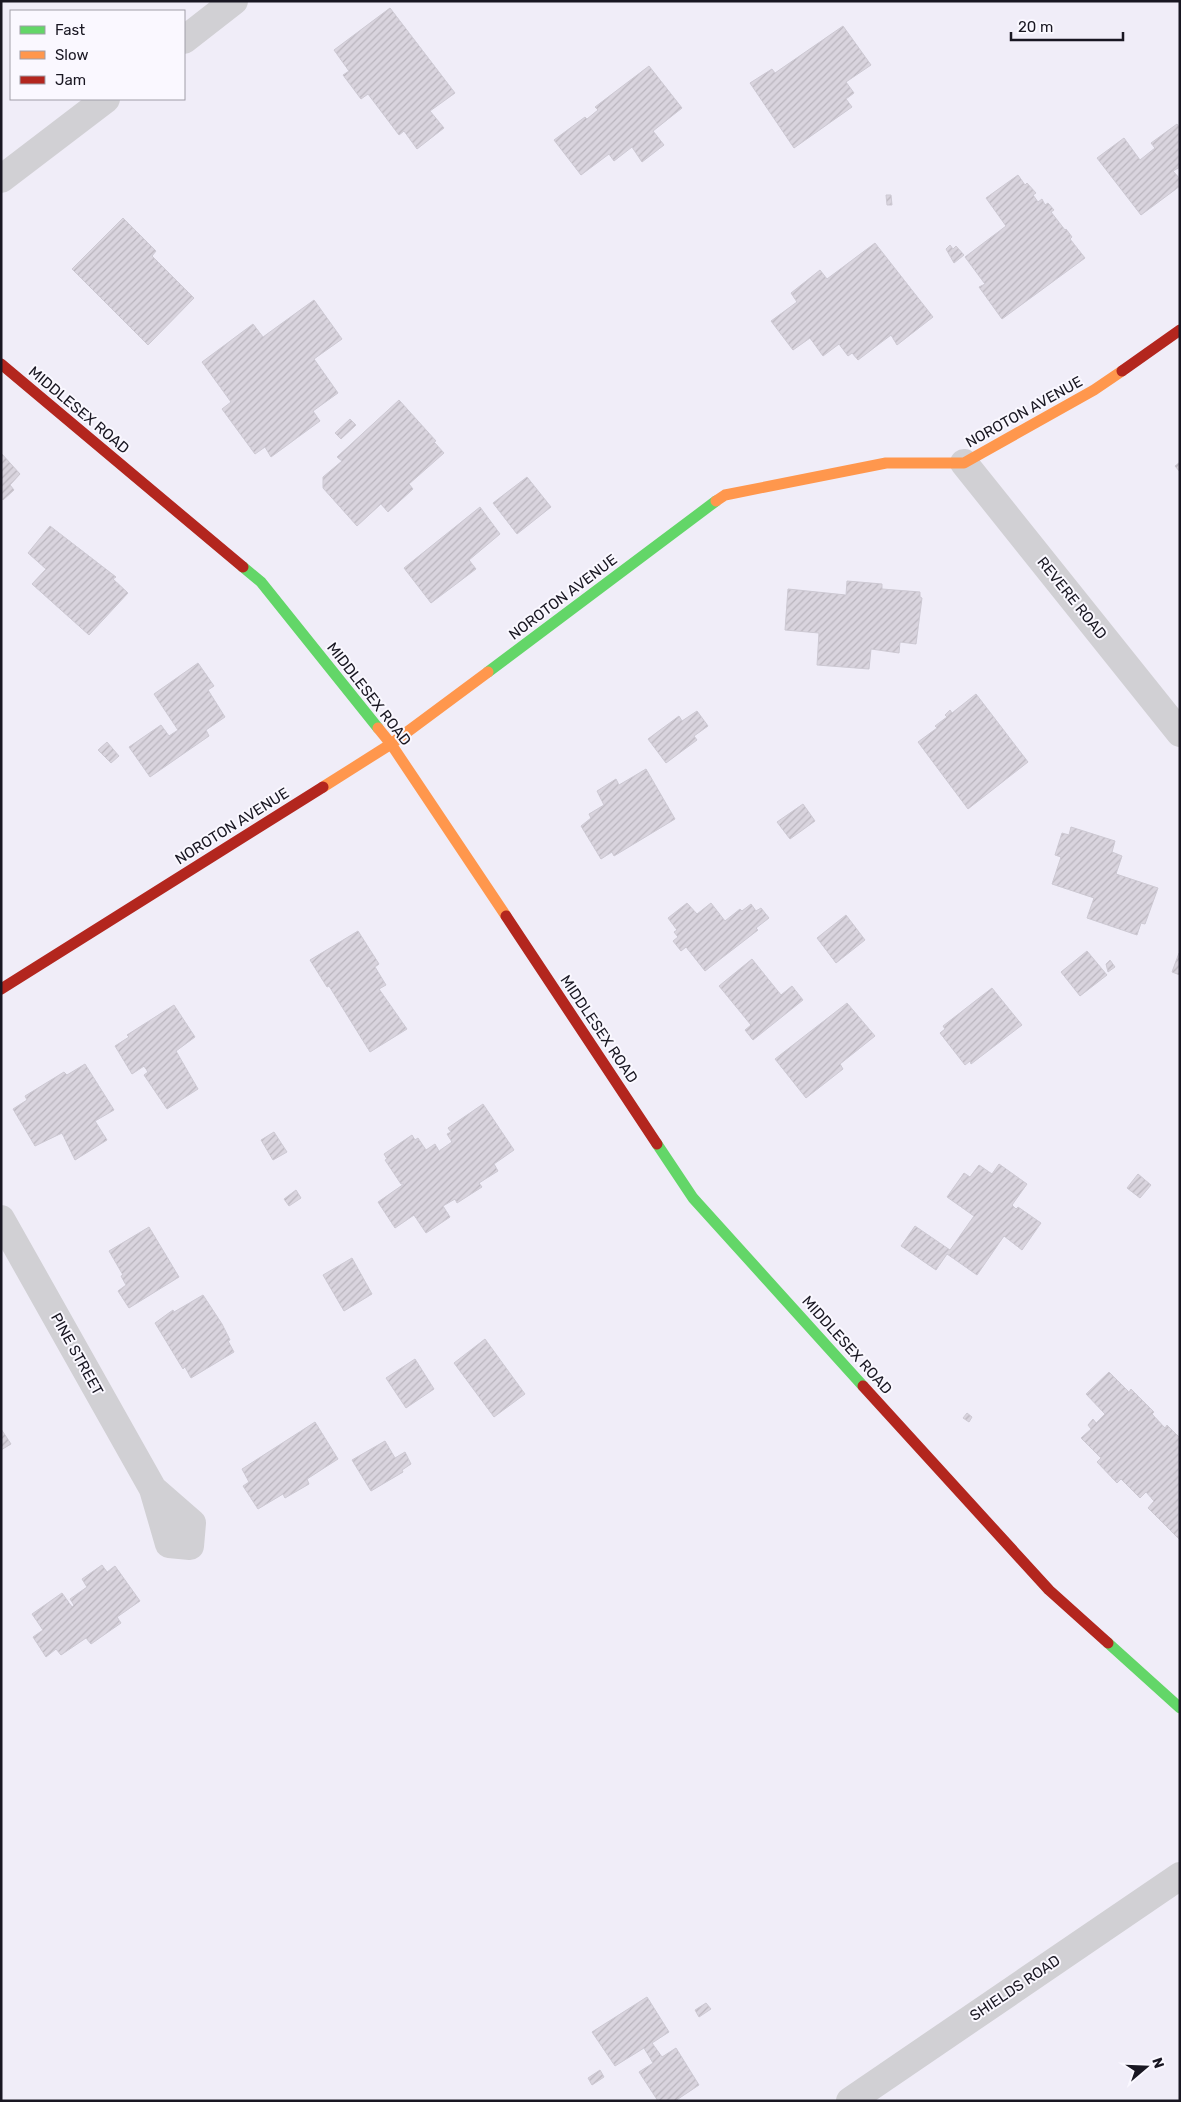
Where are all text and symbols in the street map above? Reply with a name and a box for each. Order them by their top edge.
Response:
legend [10,10,185,100]
scale bar [1011,10,1124,42]
text: 20 m [1018,18,1053,36]
text: Fast [55,21,85,39]
text: Slow [55,46,88,64]
text: Jam [55,71,86,89]
street label: MIDDLESEX ROAD [25,363,133,457]
street label: NOROTON AVENUE [962,372,1086,452]
street label: NOROTON AVENUE [505,550,621,644]
street label: REVERE ROAD [1033,553,1111,643]
street label: MIDDLESEX ROAD [323,639,415,749]
street label: NOROTON AVENUE [172,784,292,868]
street label: MIDDLESEX ROAD [556,972,642,1086]
street label: MIDDLESEX ROAD [798,1292,896,1398]
street label: PINE STREET [47,1310,107,1399]
street label: SHIELDS ROAD [966,1951,1064,2025]
north arrow [1121,2042,1171,2092]
text: N [1148,2055,1167,2070]

